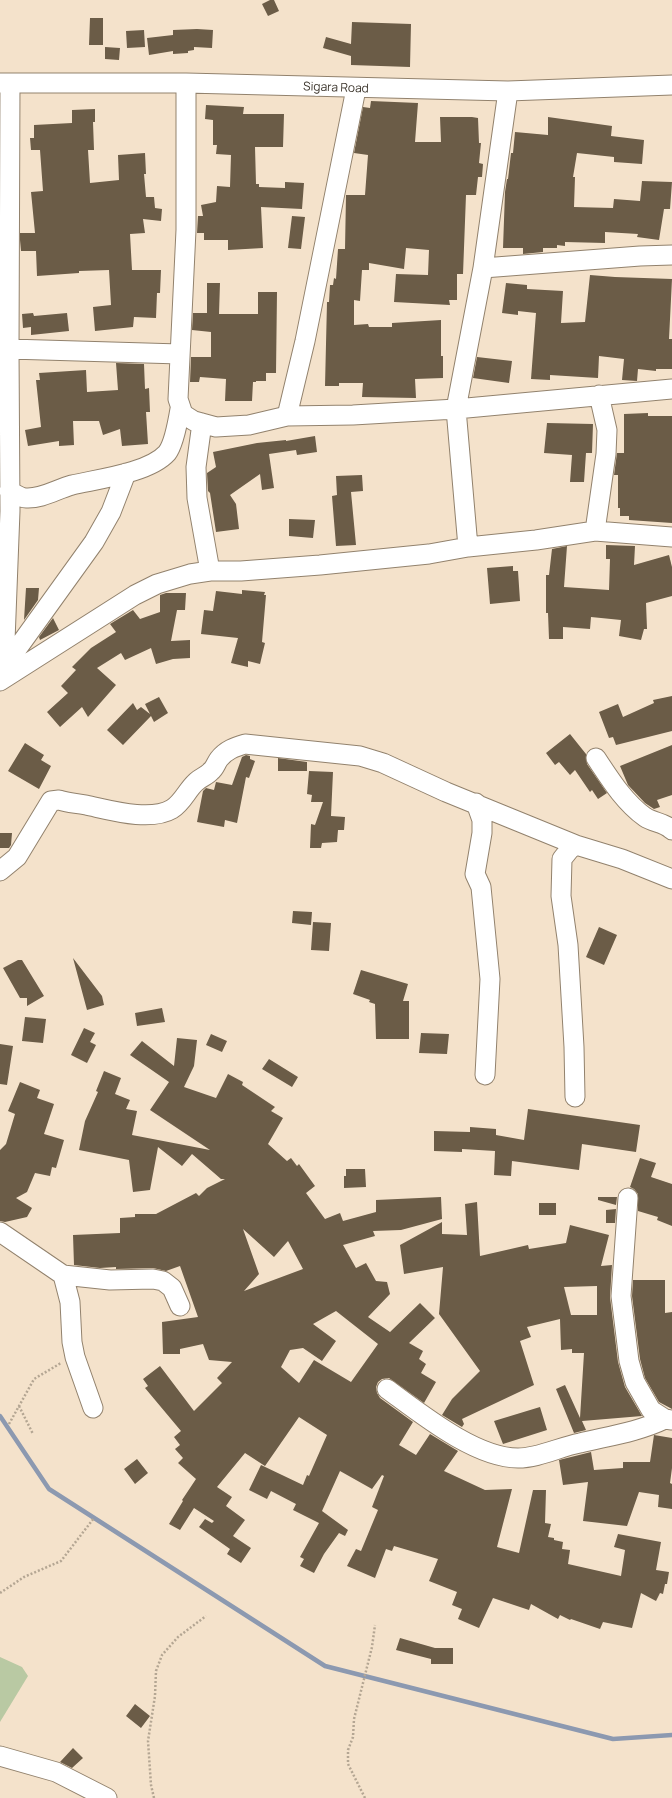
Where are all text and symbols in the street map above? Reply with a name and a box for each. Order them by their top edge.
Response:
street label: Sigara Road [303,80,369,96]

